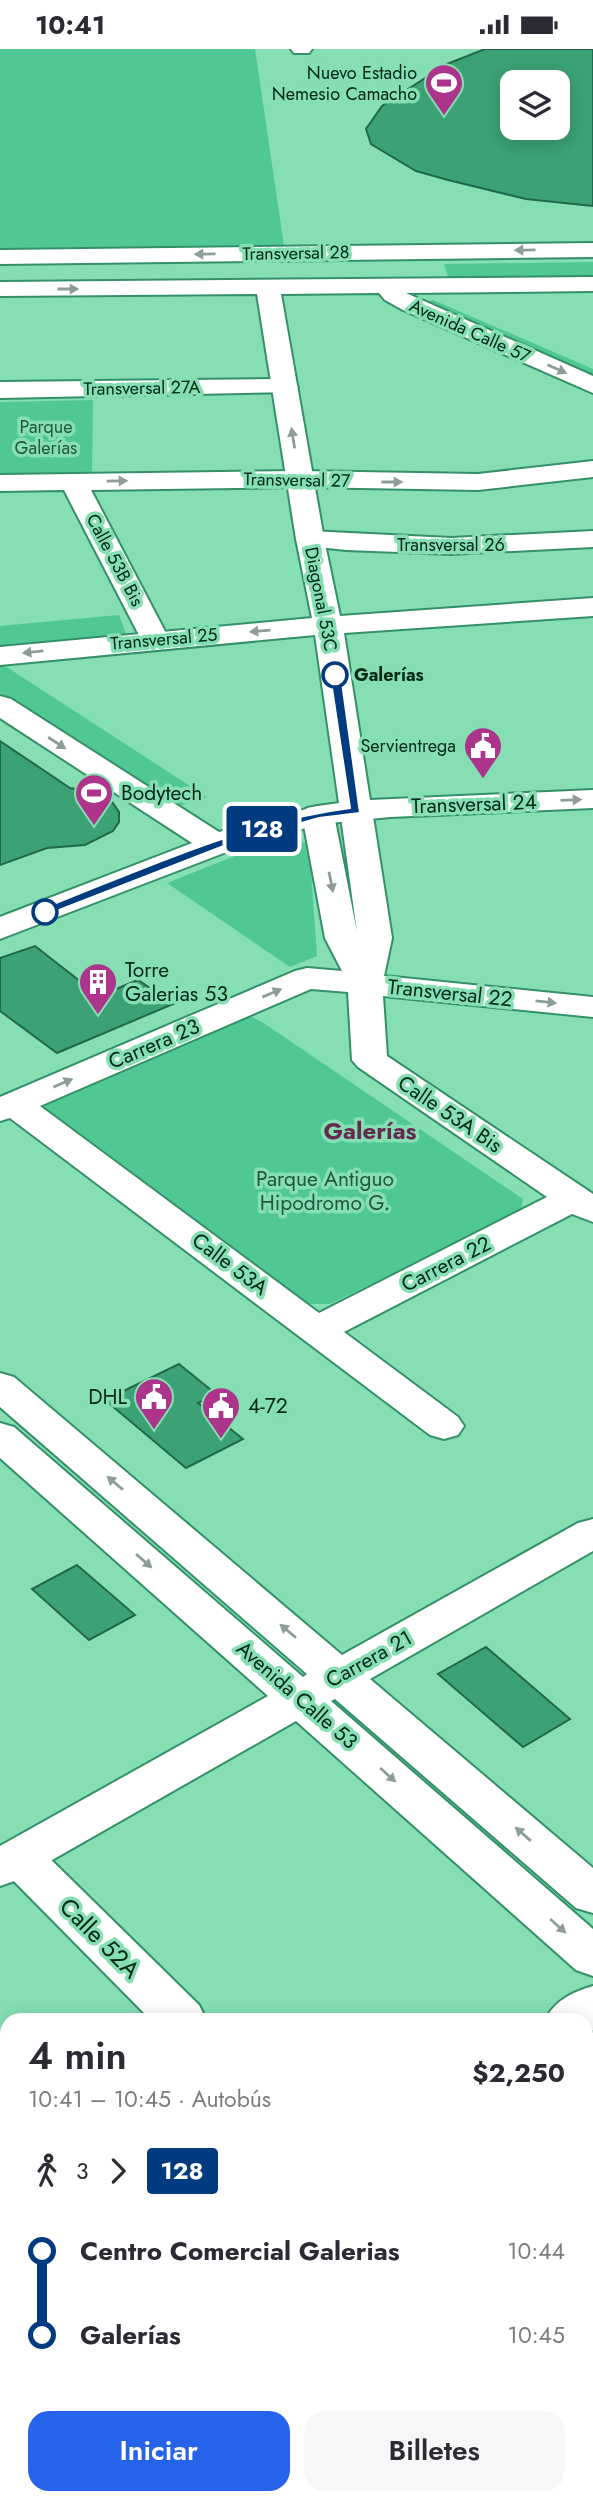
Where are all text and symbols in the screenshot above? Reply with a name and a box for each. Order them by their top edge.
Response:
text: 10:41 [35,6,105,44]
place label: Nuevo Estadio Nemesio Camacho [272,60,417,107]
sports icon: Nuevo Estadio Nemesio Camacho [423,62,465,117]
map controls [500,70,570,140]
button: layers [500,70,570,140]
street label: Transversal 28 [242,239,350,267]
one-way arrow [514,245,536,256]
one-way arrow [194,248,216,260]
one-way arrow [57,283,79,295]
street label: Avenida Calle 57 [405,293,535,370]
one-way arrow [546,364,567,375]
street label: Transversal 27A [83,374,201,402]
park label: Parque Galerías [15,414,77,461]
one-way arrow [287,426,298,448]
street label: Transversal 27 [243,466,351,494]
one-way arrow [106,475,128,487]
one-way arrow [382,476,404,488]
street label: Calle 53B Bis [80,509,150,611]
street label: Transversal 26 [397,532,505,558]
street label: Diagonal 53C [298,545,344,653]
street label: Transversal 25 [109,621,219,657]
one-way arrow [248,626,270,637]
one-way arrow [22,647,44,658]
marker: Galerías [322,662,348,688]
place label: Galerías [354,662,424,688]
public building icon: Servientrega [462,725,504,780]
place label: Servientrega [360,733,456,759]
one-way arrow [48,736,67,749]
sports icon: Bodytech [73,772,115,827]
place label: Bodytech [121,778,202,808]
street label: Transversal 24 [411,787,537,821]
one-way arrow [560,795,582,806]
line badge: 128 [222,806,302,852]
text: 128 [240,811,284,846]
one-way arrow [326,871,337,893]
unlabelled marker [32,899,58,925]
place label: Torre Galerias 53 [125,955,228,1009]
building icon: Torre Galerias 53 [77,961,119,1016]
street label: Transversal 22 [386,972,514,1014]
one-way arrow [261,987,282,998]
one-way arrow [535,997,557,1008]
street label: Carrera 23 [104,1011,204,1077]
street label: Calle 53A Bis [392,1068,508,1160]
one-way arrow [52,1077,73,1088]
district label: Galerías [323,1113,417,1148]
park label: Parque Antiguo Hipodromo G. [256,1164,394,1218]
street label: Calle 53A [186,1226,274,1303]
street label: Carrera 22 [396,1229,496,1299]
public building icon: DHL [133,1376,175,1431]
place label: DHL [88,1382,128,1412]
public building icon: 4-72 [200,1385,242,1440]
place label: 4-72 [248,1391,288,1421]
one-way arrow [106,1476,123,1491]
one-way arrow [135,1553,153,1569]
street label: Carrera 21 [320,1623,418,1695]
one-way arrow [279,1624,296,1639]
street label: Avenida Calle 53 [230,1634,364,1756]
one-way arrow [379,1767,397,1783]
one-way arrow [514,1826,532,1842]
street label: Calle 52A [52,1890,148,1986]
one-way arrow [549,1918,566,1934]
text: 4 min [28,2028,127,2083]
text: $2,250 [472,2054,565,2092]
text: 10:41 – 10:45 · Autobús [28,2082,271,2116]
icon: walk [28,2152,66,2190]
icon: forward [99,2152,137,2190]
text: 128 [161,2153,204,2188]
text: 3 [76,2154,89,2188]
text: Centro Comercial Galerias [80,2232,400,2270]
text: 10:44 [507,2234,565,2268]
text: Galerías [80,2316,181,2354]
text: 10:45 [508,2318,565,2352]
button: Iniciar [28,2411,290,2491]
button: Billetes [304,2411,565,2491]

